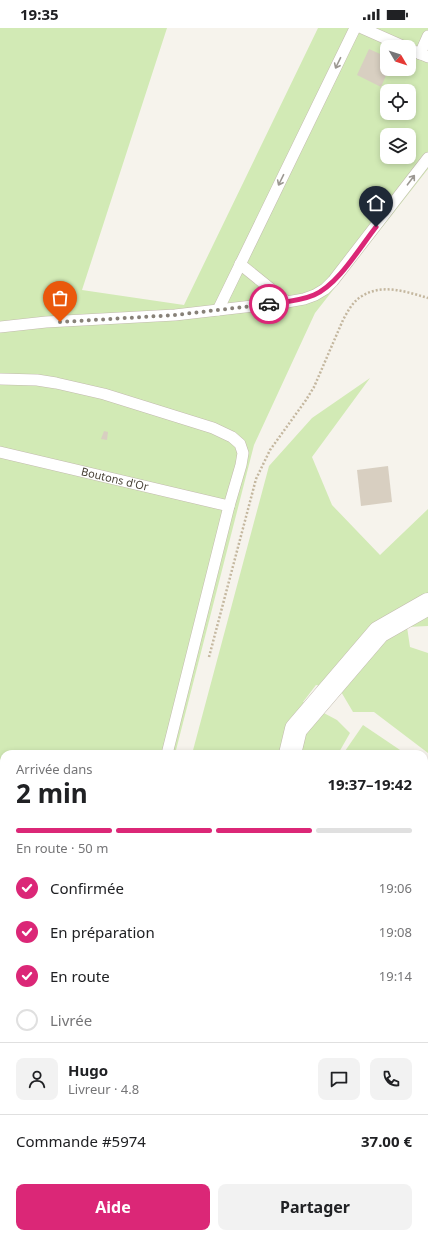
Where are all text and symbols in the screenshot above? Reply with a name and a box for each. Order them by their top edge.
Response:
text: 19:35 [20,4,59,24]
north arrow [380,40,416,76]
map controls [380,40,416,164]
one-way arrow [334,57,341,69]
button: locate [380,84,416,120]
button: layers [380,128,416,164]
one-way arrow [277,174,284,186]
one-way arrow [407,175,415,186]
pin [359,186,393,227]
icon: home [365,192,387,214]
pin [43,281,77,322]
courier [249,284,289,324]
icon: bag [49,287,71,309]
icon: car [258,293,280,315]
street label: Boutons d'Or [80,463,151,494]
text: Arrivée dans [16,760,93,778]
text: 19:37–19:42 [327,774,412,794]
text: 2 min [16,775,88,811]
text: En route · 50 m [16,839,108,857]
icon: check [16,877,38,899]
text: Confirmée [50,878,124,898]
text: 19:06 [379,879,412,897]
icon: check [16,921,38,943]
text: En préparation [50,922,155,942]
text: 19:08 [379,923,412,941]
icon: check [16,965,38,987]
text: En route [50,966,110,986]
text: 19:14 [379,967,412,985]
text: Livrée [50,1010,92,1030]
button: person [16,1058,58,1100]
button: chat [318,1058,360,1100]
button: phone [370,1058,412,1100]
text: Hugo [68,1060,108,1080]
text: Livreur · 4.8 [68,1080,139,1098]
text: Commande #5974 [16,1131,146,1151]
text: 37.00 € [361,1131,412,1151]
button: Aide [16,1184,210,1230]
button: Partager [218,1184,412,1230]

